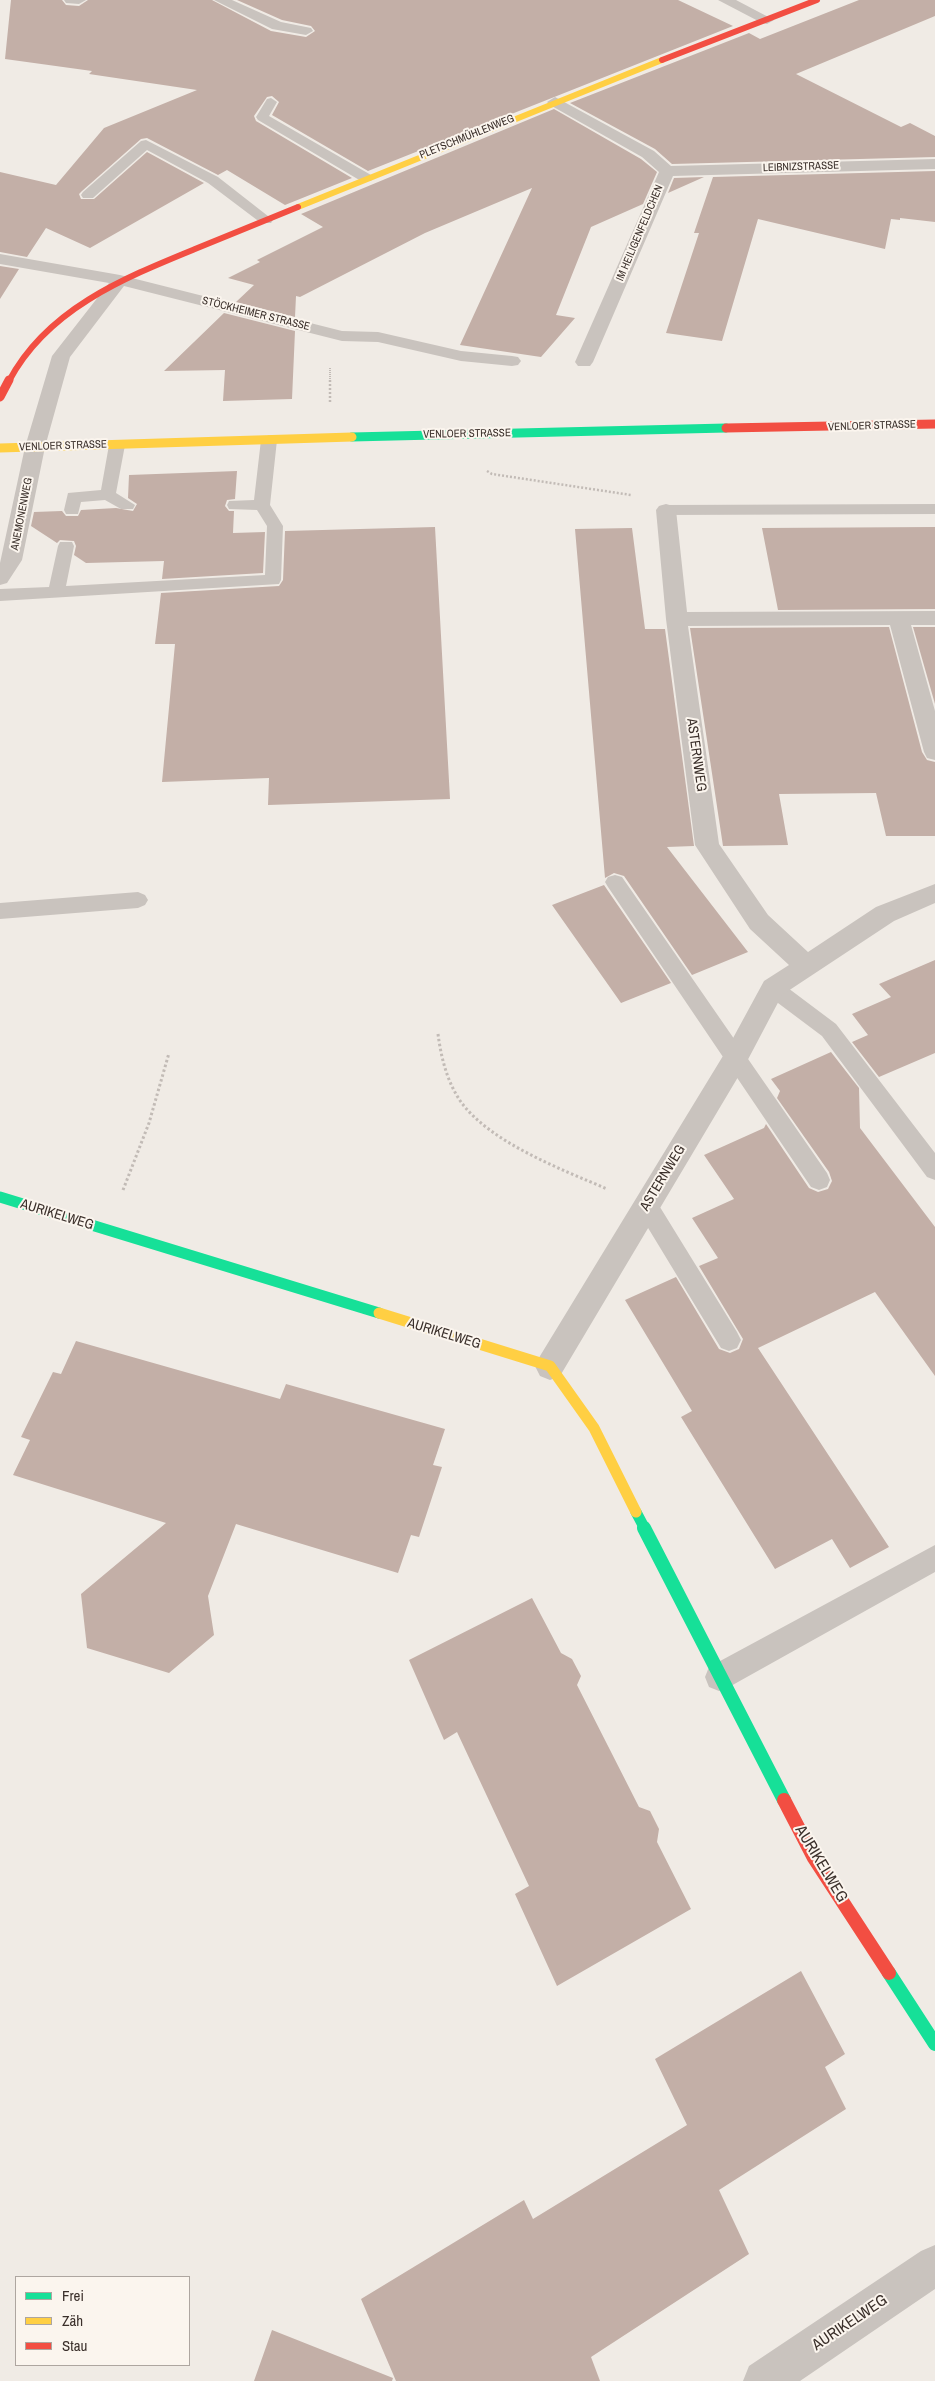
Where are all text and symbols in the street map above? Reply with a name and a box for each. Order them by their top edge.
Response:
street label: PLETSCHMÜHLENWEG [418,112,516,162]
street label: LEIBNIZSTRASSE [763,159,839,175]
street label: IM HEILIGENFELDCHEN [614,183,666,283]
street label: STÖCKHEIMER STRASSE [201,294,311,334]
street label: VENLOER STRASSE [828,418,916,434]
street label: VENLOER STRASSE [423,427,511,441]
street label: VENLOER STRASSE [19,438,107,454]
street label: ANEMONENWEG [8,477,36,551]
street label: ASTERNWEG [683,717,709,793]
street label: ASTERNWEG [637,1142,689,1214]
street label: AURIKELWEG [18,1196,96,1234]
street label: AURIKELWEG [405,1315,483,1353]
street label: AURIKELWEG [790,1822,852,1906]
legend [15,2276,190,2366]
text: Frei [62,2285,84,2306]
street label: AURIKELWEG [809,2291,891,2355]
text: Zäh [62,2310,83,2331]
text: Stau [62,2335,87,2356]

